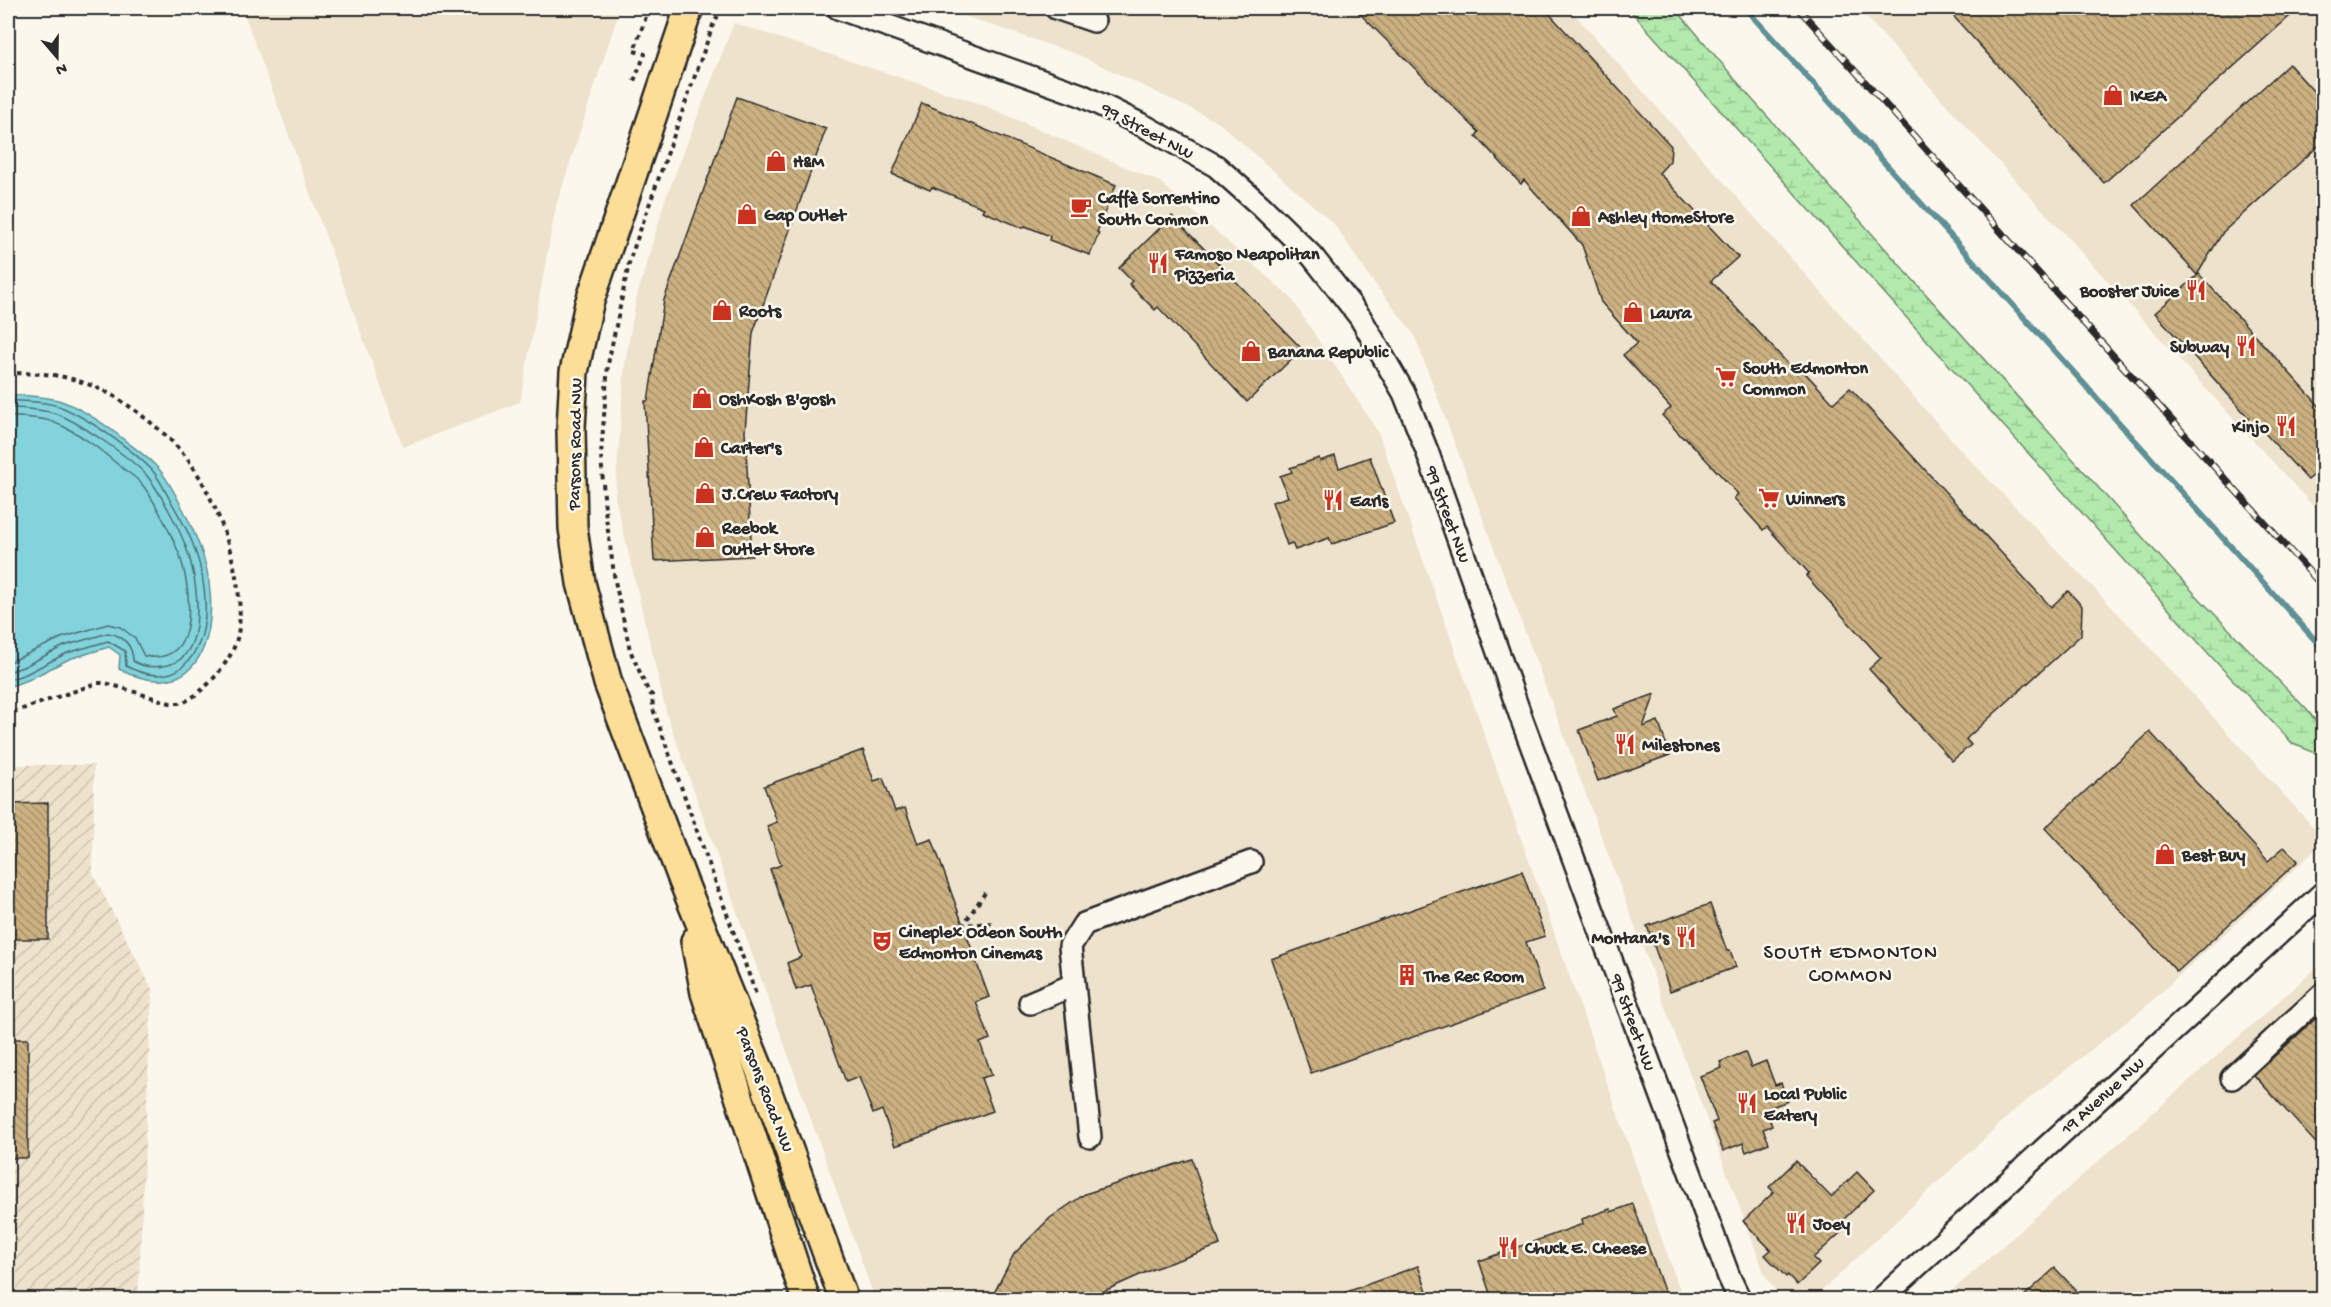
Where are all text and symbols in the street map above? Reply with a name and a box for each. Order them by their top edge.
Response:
north arrow [27,27,87,87]
text: N [52,57,69,79]
shop icon: IKEA [2101,83,2125,107]
place label: IKEA [2130,87,2167,108]
street label: 99 Street NW [1096,99,1197,165]
shop icon: H&M [764,149,788,173]
place label: H&M [793,153,825,174]
place label: Caffè Sorrentino South Common [1097,189,1220,231]
cafe icon: Caffè Sorrentino South Common [1069,195,1093,219]
shop icon: Gap Outlet [735,202,759,226]
shop icon: Ashley HomeStore [1569,204,1593,228]
place label: Gap Outlet [764,206,847,227]
place label: Ashley HomeStore [1597,208,1734,229]
place label: Famoso Neapolitan Pizzeria [1174,245,1320,287]
restaurant icon: Famoso Neapolitan Pizzeria [1146,251,1170,275]
restaurant icon: Booster Juice [2184,278,2208,302]
place label: Booster Juice [2079,282,2180,303]
shop icon: Roots [710,298,734,322]
shop icon: Laura [1621,300,1645,324]
place label: Roots [738,302,782,323]
place label: Laura [1650,304,1692,325]
restaurant icon: Subway [2234,334,2258,358]
place label: Subway [2170,338,2229,359]
shop icon: Banana Republic [1239,339,1263,363]
place label: Banana Republic [1267,343,1389,364]
place label: South Edmonton Common [1742,359,1869,401]
supermarket icon: South Edmonton Common [1714,365,1738,389]
street label: Parsons Road NW [565,378,588,511]
shop icon: OshKosh B'gosh [690,386,714,410]
place label: OshKosh B'gosh [719,390,836,411]
restaurant icon: Kinjo [2274,414,2298,438]
place label: Kinjo [2231,418,2270,439]
shop icon: Carter's [692,435,716,459]
place label: Carter's [720,439,783,460]
street label: 99 Street NW [1419,463,1474,566]
shop icon: J.Crew Factory [693,481,717,505]
place label: J.Crew Factory [721,485,838,506]
supermarket icon: Winners [1757,486,1781,510]
restaurant icon: Earls [1321,488,1345,512]
place label: Winners [1785,490,1846,511]
place label: Earls [1350,492,1390,513]
place label: Reebok Outlet Store [721,519,815,561]
shop icon: Reebok Outlet Store [693,525,717,549]
restaurant icon: Milestones [1613,732,1637,756]
place label: Milestones [1642,736,1721,757]
shop icon: Best Buy [2153,842,2177,866]
place label: Best Buy [2181,846,2245,867]
place label: Cineplex Odeon South Edmonton Cinemas [898,923,1063,965]
restaurant icon: Montana's [1674,925,1698,949]
theatre icon: Cineplex Odeon South Edmonton Cinemas [870,929,894,953]
place label: Montana's [1592,929,1670,950]
district label: SOUTH EDMONTON COMMON [1764,943,1938,989]
building icon: The Rec Room [1395,963,1419,987]
place label: The Rec Room [1422,967,1524,988]
street label: 99 Street NW [1604,971,1659,1074]
street label: Parsons Road NW [730,1023,797,1155]
street label: 19 Avenue NW [2057,1054,2150,1141]
place label: Local Public Eatery [1764,1085,1847,1127]
restaurant icon: Local Public Eatery [1735,1091,1759,1115]
restaurant icon: Joey [1784,1211,1808,1235]
place label: Joey [1812,1215,1850,1236]
restaurant icon: Chuck E. Cheese [1496,1235,1520,1259]
place label: Chuck E. Cheese [1524,1239,1647,1260]

